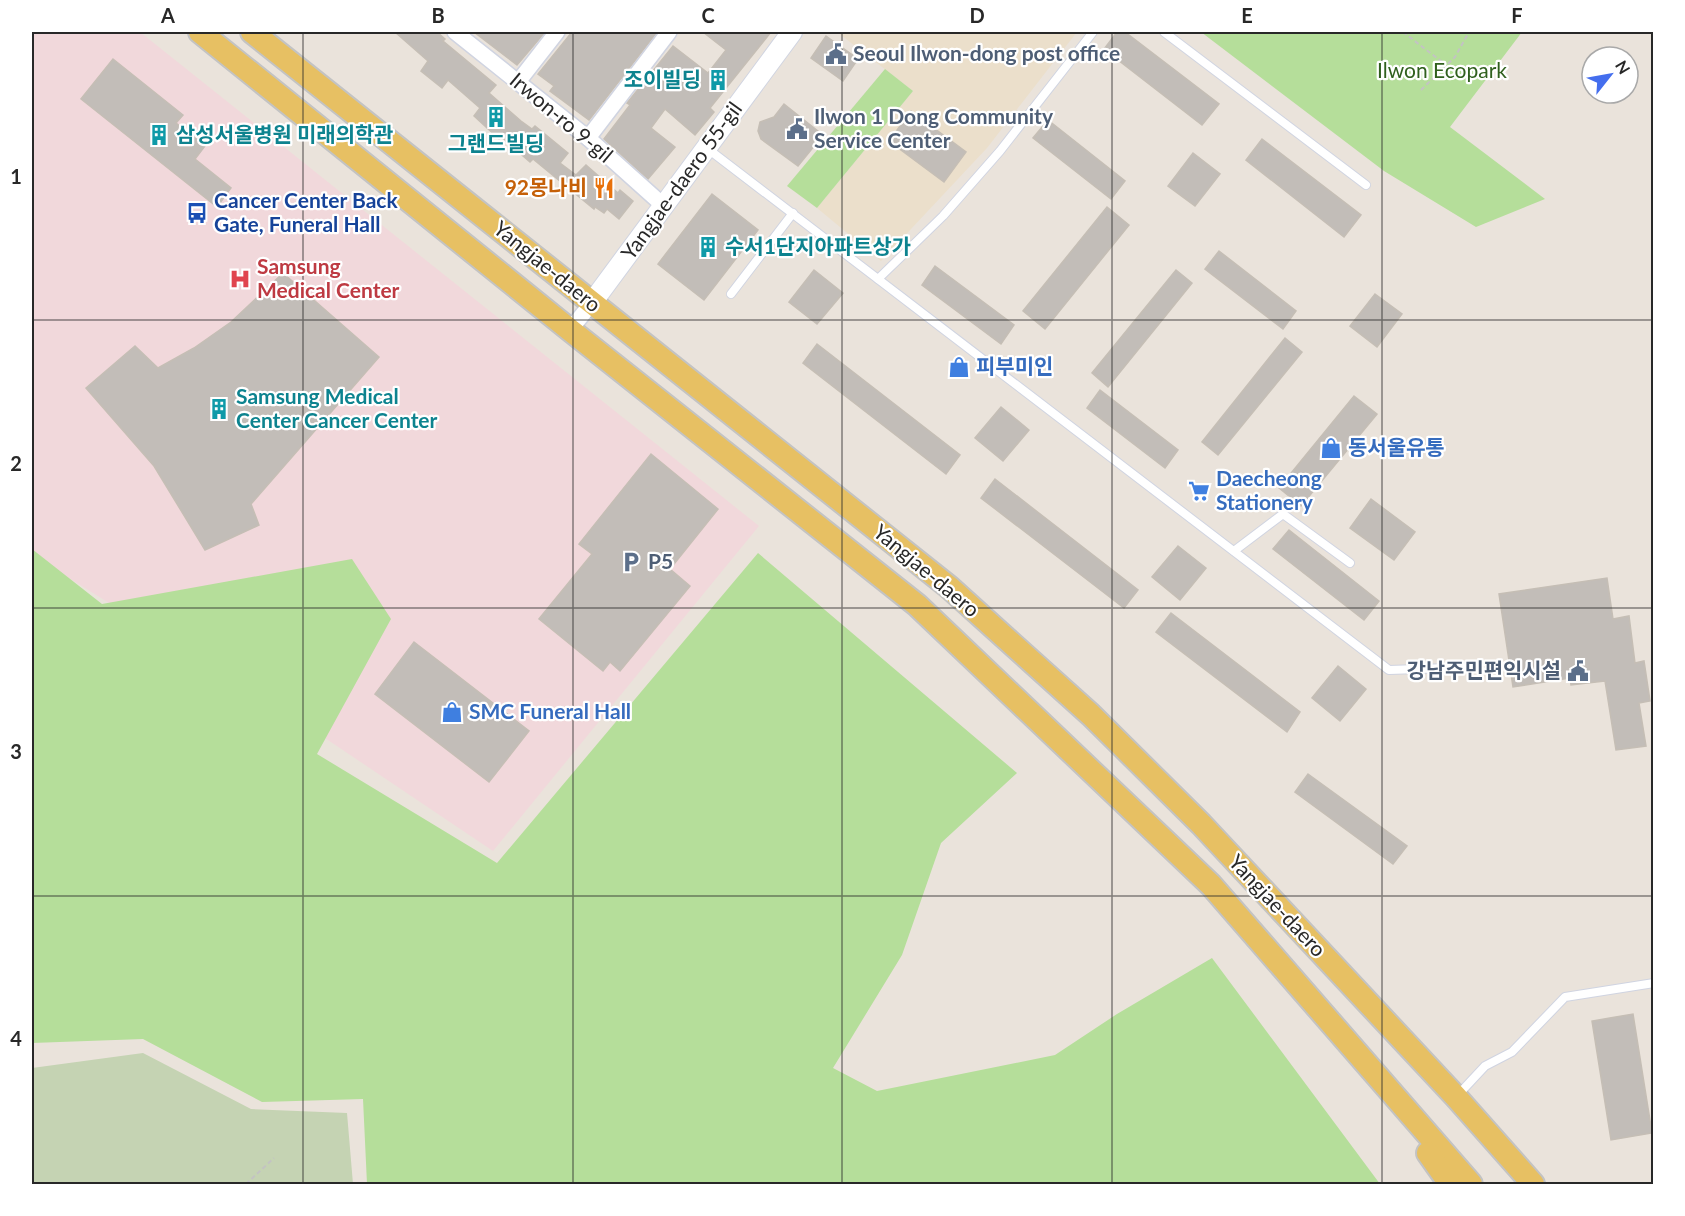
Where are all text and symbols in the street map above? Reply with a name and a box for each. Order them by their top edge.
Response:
text: A [160,3,175,27]
text: B [431,3,445,27]
text: C [701,3,715,27]
text: D [969,3,985,27]
text: E [1241,3,1253,27]
text: F [1511,3,1523,27]
place label: Seoul Ilwon-dong post office [853,40,1120,65]
public building icon: Seoul Ilwon-dong post office [824,42,848,66]
north arrow [1580,45,1640,105]
park label: Ilwon Ecopark [1377,57,1507,82]
text: N [1612,57,1635,77]
place label: 조이빌딩 [624,66,701,91]
street label: Irwon-ro 9-gil [505,67,618,167]
building icon: 조이빌딩 [706,68,730,92]
street label: Yangjae-daero 55-gil [615,96,746,264]
place label: Ilwon 1 Dong Community Service Center [814,103,1054,152]
building icon: 그랜드빌딩 [484,105,508,129]
public building icon: Ilwon 1 Dong Community Service Center [785,117,809,141]
place label: 삼성서울병원 미래의학관 [176,121,394,146]
building icon: 삼성서울병원 미래의학관 [147,123,171,147]
place label: 그랜드빌딩 [448,130,544,155]
text: 1 [10,164,22,188]
place label: 92몽나비 [505,174,587,199]
restaurant icon: 92몽나비 [592,176,616,200]
place label: Cancer Center Back Gate, Funeral Hall [214,187,398,236]
bus stop icon: Cancer Center Back Gate, Funeral Hall [185,201,209,225]
street label: Yangjae-daero [489,215,607,317]
place label: 수서1단지아파트상가 [725,233,911,258]
building icon: 수서1단지아파트상가 [696,235,720,259]
place label: Samsung Medical Center [257,253,400,302]
hospital icon: Samsung Medical Center [228,267,252,291]
place label: 피부미인 [976,353,1053,378]
shop icon: 피부미인 [947,355,971,379]
place label: Samsung Medical Center Cancer Center [236,383,438,432]
building icon: Samsung Medical Center Cancer Center [207,397,231,421]
place label: 동서울유통 [1348,434,1445,459]
shop icon: 동서울유통 [1319,436,1343,460]
text: 2 [10,451,22,475]
place label: Daecheong Stationery [1216,465,1322,514]
supermarket icon: Daecheong Stationery [1187,479,1211,503]
street label: Yangjae-daero [869,518,985,621]
place label: P5 [648,548,673,573]
parking icon: P5 [619,550,643,574]
place label: 강남주민편익시설 [1406,657,1561,682]
public building icon: 강남주민편익시설 [1566,659,1590,683]
place label: SMC Funeral Hall [469,698,631,723]
shop icon: SMC Funeral Hall [440,700,464,724]
text: 3 [10,739,22,763]
street label: Yangjae-daero [1224,849,1332,961]
text: 4 [10,1026,22,1050]

